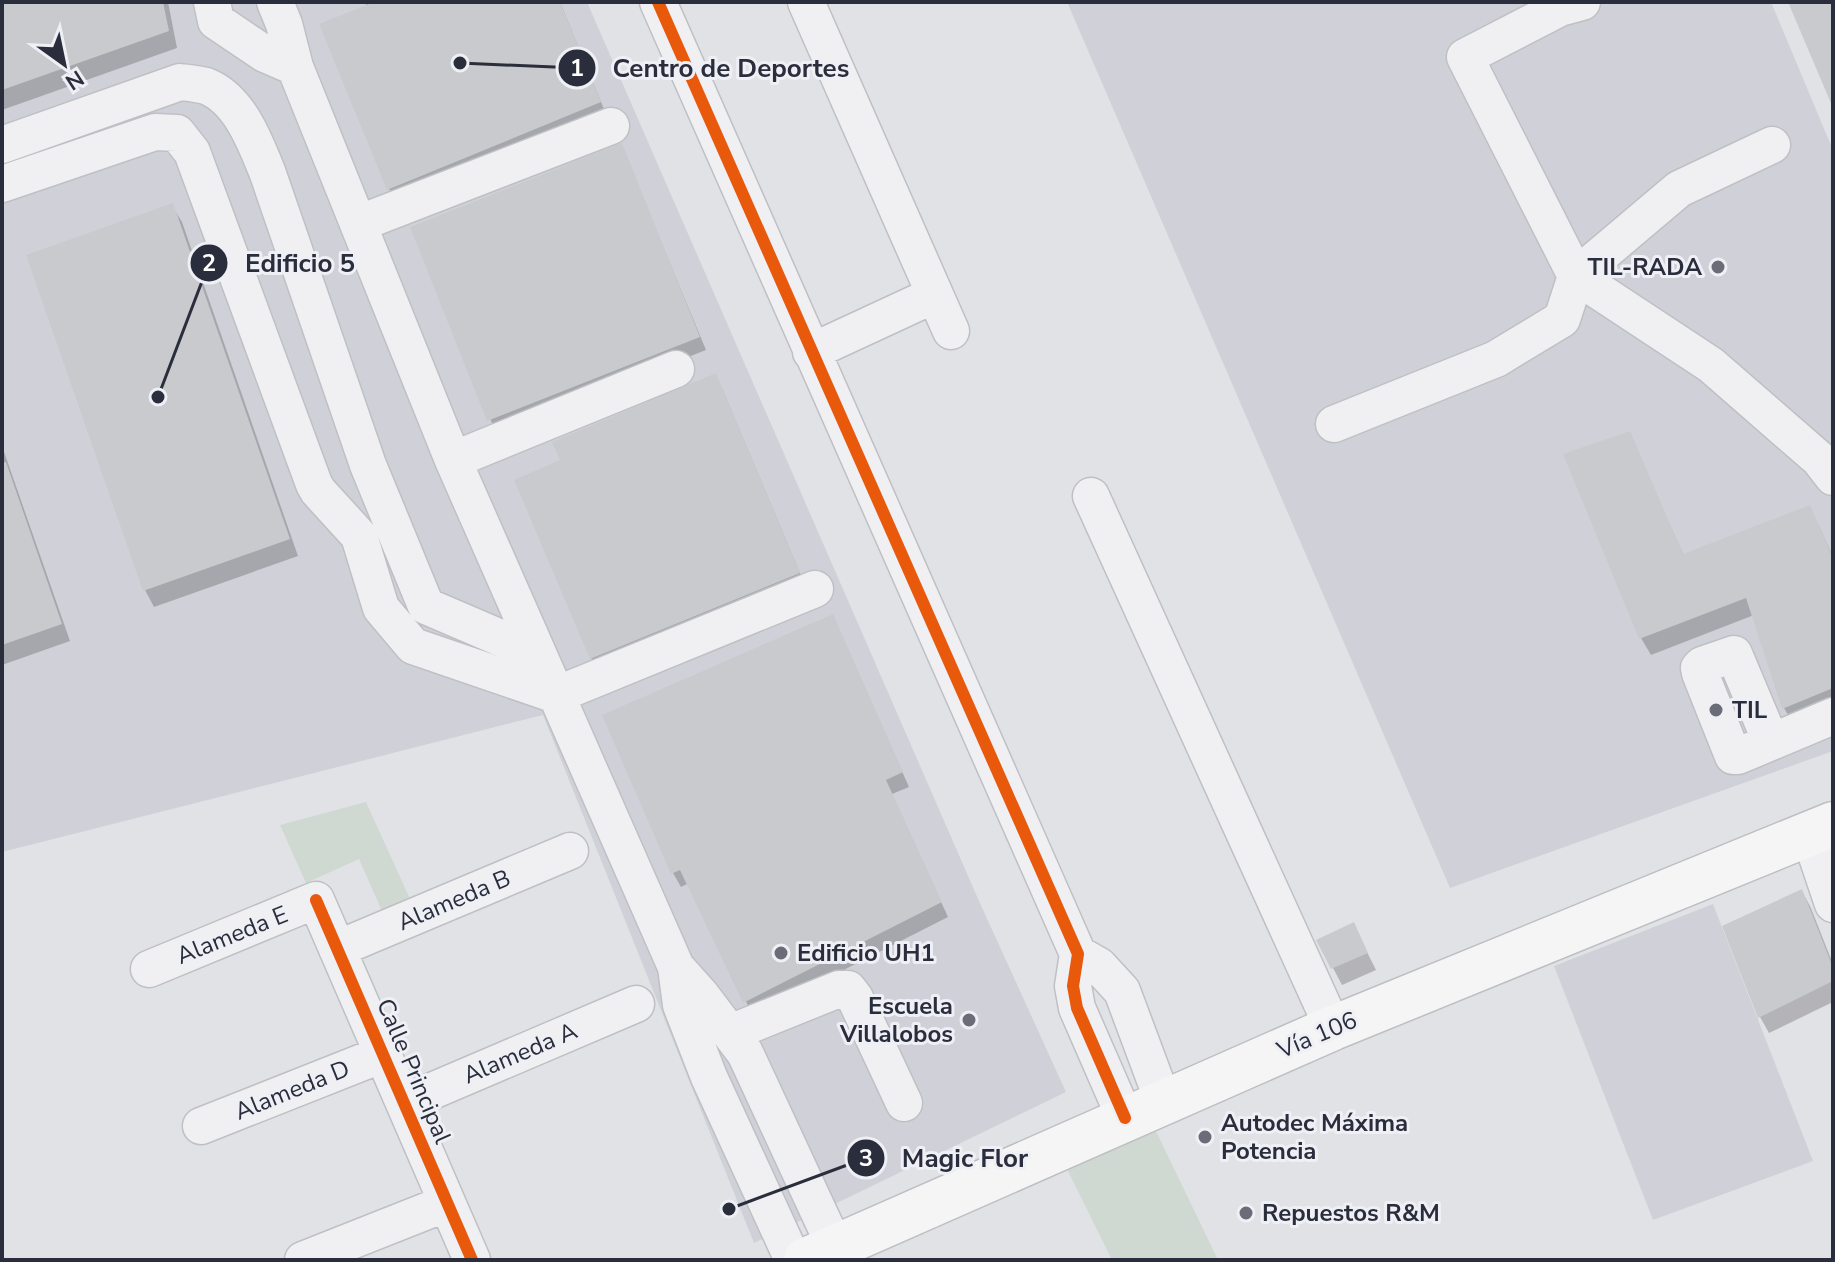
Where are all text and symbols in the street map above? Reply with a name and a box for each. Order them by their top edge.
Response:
north arrow [24,24,104,104]
callout: Centro de Deportes [557,43,866,93]
text: Centro de Deportes [613,51,849,86]
text: 1 [570,52,584,84]
text: N [59,63,89,97]
callout: Edificio 5 [189,238,371,288]
text: Edificio 5 [245,246,355,281]
text: 2 [202,247,216,279]
place label: TIL-RADA [1587,251,1702,283]
marker: TIL-RADA [1709,258,1727,276]
place label: TIL [1732,694,1768,726]
marker: TIL [1707,701,1725,719]
street label: Alameda B [393,862,515,938]
street label: Alameda E [172,898,292,972]
place label: Edificio UH1 [797,937,935,969]
marker: Edificio UH1 [772,944,790,962]
place label: Escuela Villalobos [839,990,953,1050]
street label: Calle Principal [369,994,459,1148]
street label: Vía 106 [1271,1004,1362,1067]
marker: Escuela Villalobos [960,1011,978,1029]
street label: Alameda A [458,1014,582,1091]
street label: Alameda D [230,1052,354,1128]
place label: Autodec Máxima Potencia [1221,1107,1408,1167]
marker: Autodec Máxima Potencia [1196,1128,1214,1146]
callout: Magic Flor [846,1133,1044,1183]
text: Magic Flor [902,1141,1029,1176]
text: 3 [859,1142,873,1174]
place label: Repuestos R&M [1262,1197,1440,1229]
marker: Repuestos R&M [1237,1204,1255,1222]

